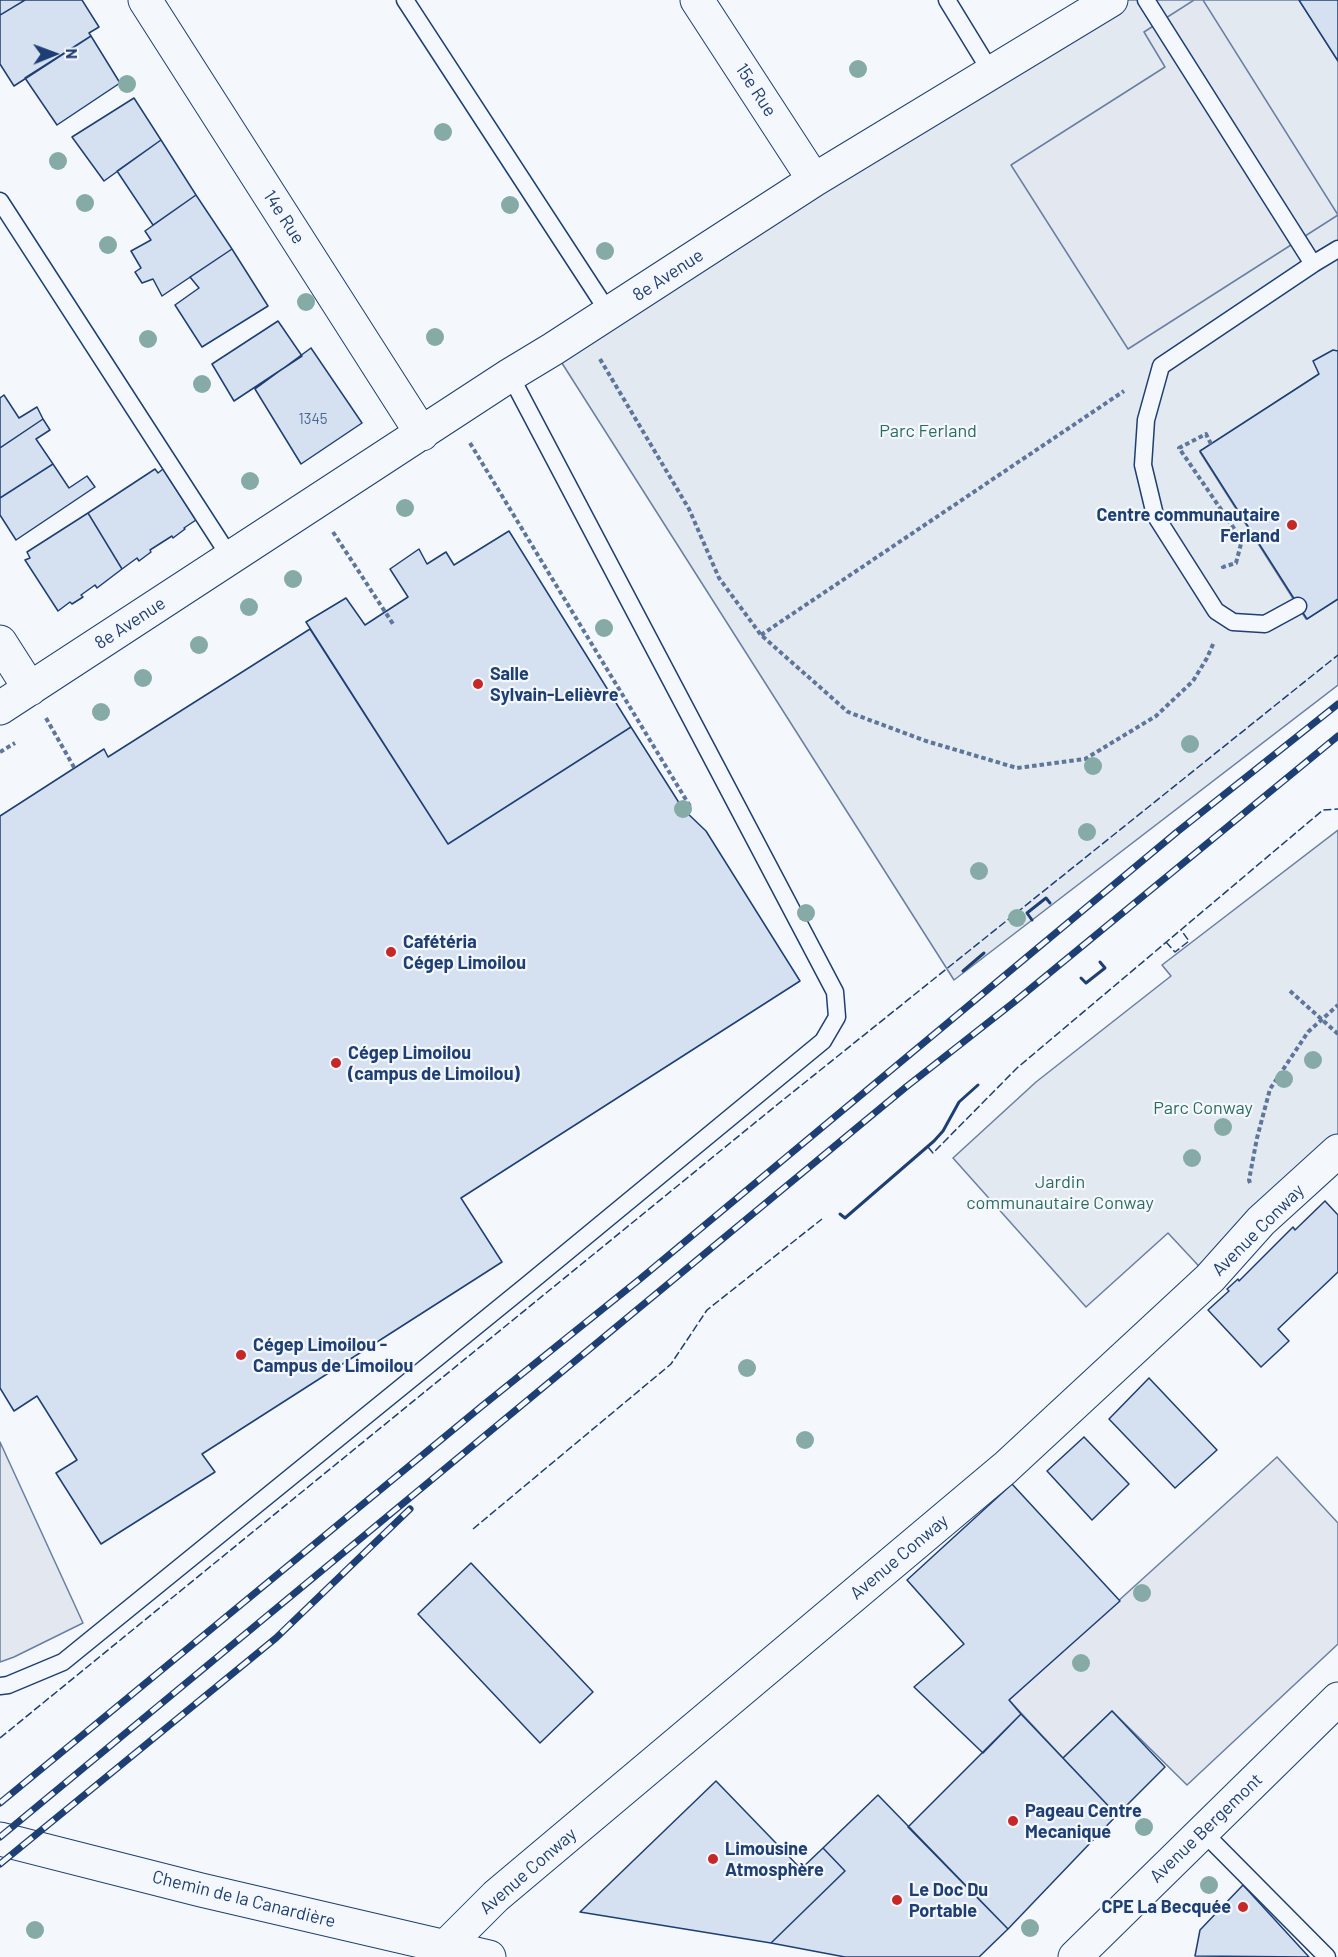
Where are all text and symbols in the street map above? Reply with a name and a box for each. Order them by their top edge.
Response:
north arrow [24,24,84,84]
text: N [63,48,82,59]
street label: 15e Rue [731,59,781,121]
street label: 14e Rue [259,186,309,248]
street label: 8e Avenue [629,244,707,306]
house number: 1345 [299,410,327,428]
park label: Parc Ferland [879,420,977,442]
place label: Centre communautaire Ferland [1096,504,1280,546]
marker: Centre communautaire Ferland [1285,518,1299,532]
street label: 8e Avenue [91,592,169,654]
place label: Salle Sylvain-Lelièvre [490,663,619,706]
marker: Salle Sylvain-Lelièvre [471,677,485,691]
place label: Cafétéria Cégep Limoilou [403,931,526,974]
marker: Cafétéria Cégep Limoilou [384,945,398,959]
place label: Cégep Limoilou (campus de Limoilou) [348,1042,520,1084]
marker: Cégep Limoilou (campus de Limoilou) [329,1056,343,1070]
park label: Parc Conway [1153,1097,1253,1119]
park label: Jardin communautaire Conway [966,1171,1154,1214]
street label: Avenue Conway [1208,1180,1308,1280]
place label: Cégep Limoilou - Campus de Limoilou [253,1334,413,1376]
marker: Cégep Limoilou - Campus de Limoilou [234,1348,248,1362]
street label: Avenue Conway [846,1510,952,1604]
street label: Avenue Bergemont [1145,1769,1267,1887]
place label: Pageau Centre Mecanique [1025,1800,1142,1842]
marker: Pageau Centre Mecanique [1006,1814,1020,1828]
street label: Avenue Conway [475,1823,581,1919]
place label: Limousine Atmosphère [725,1838,824,1880]
marker: Limousine Atmosphère [706,1852,720,1866]
street label: Chemin de la Canardière [150,1866,338,1932]
place label: Le Doc Du Portable [909,1879,988,1922]
marker: Le Doc Du Portable [890,1893,904,1907]
place label: CPE La Becquée [1101,1896,1231,1918]
marker: CPE La Becquée [1236,1900,1250,1914]

